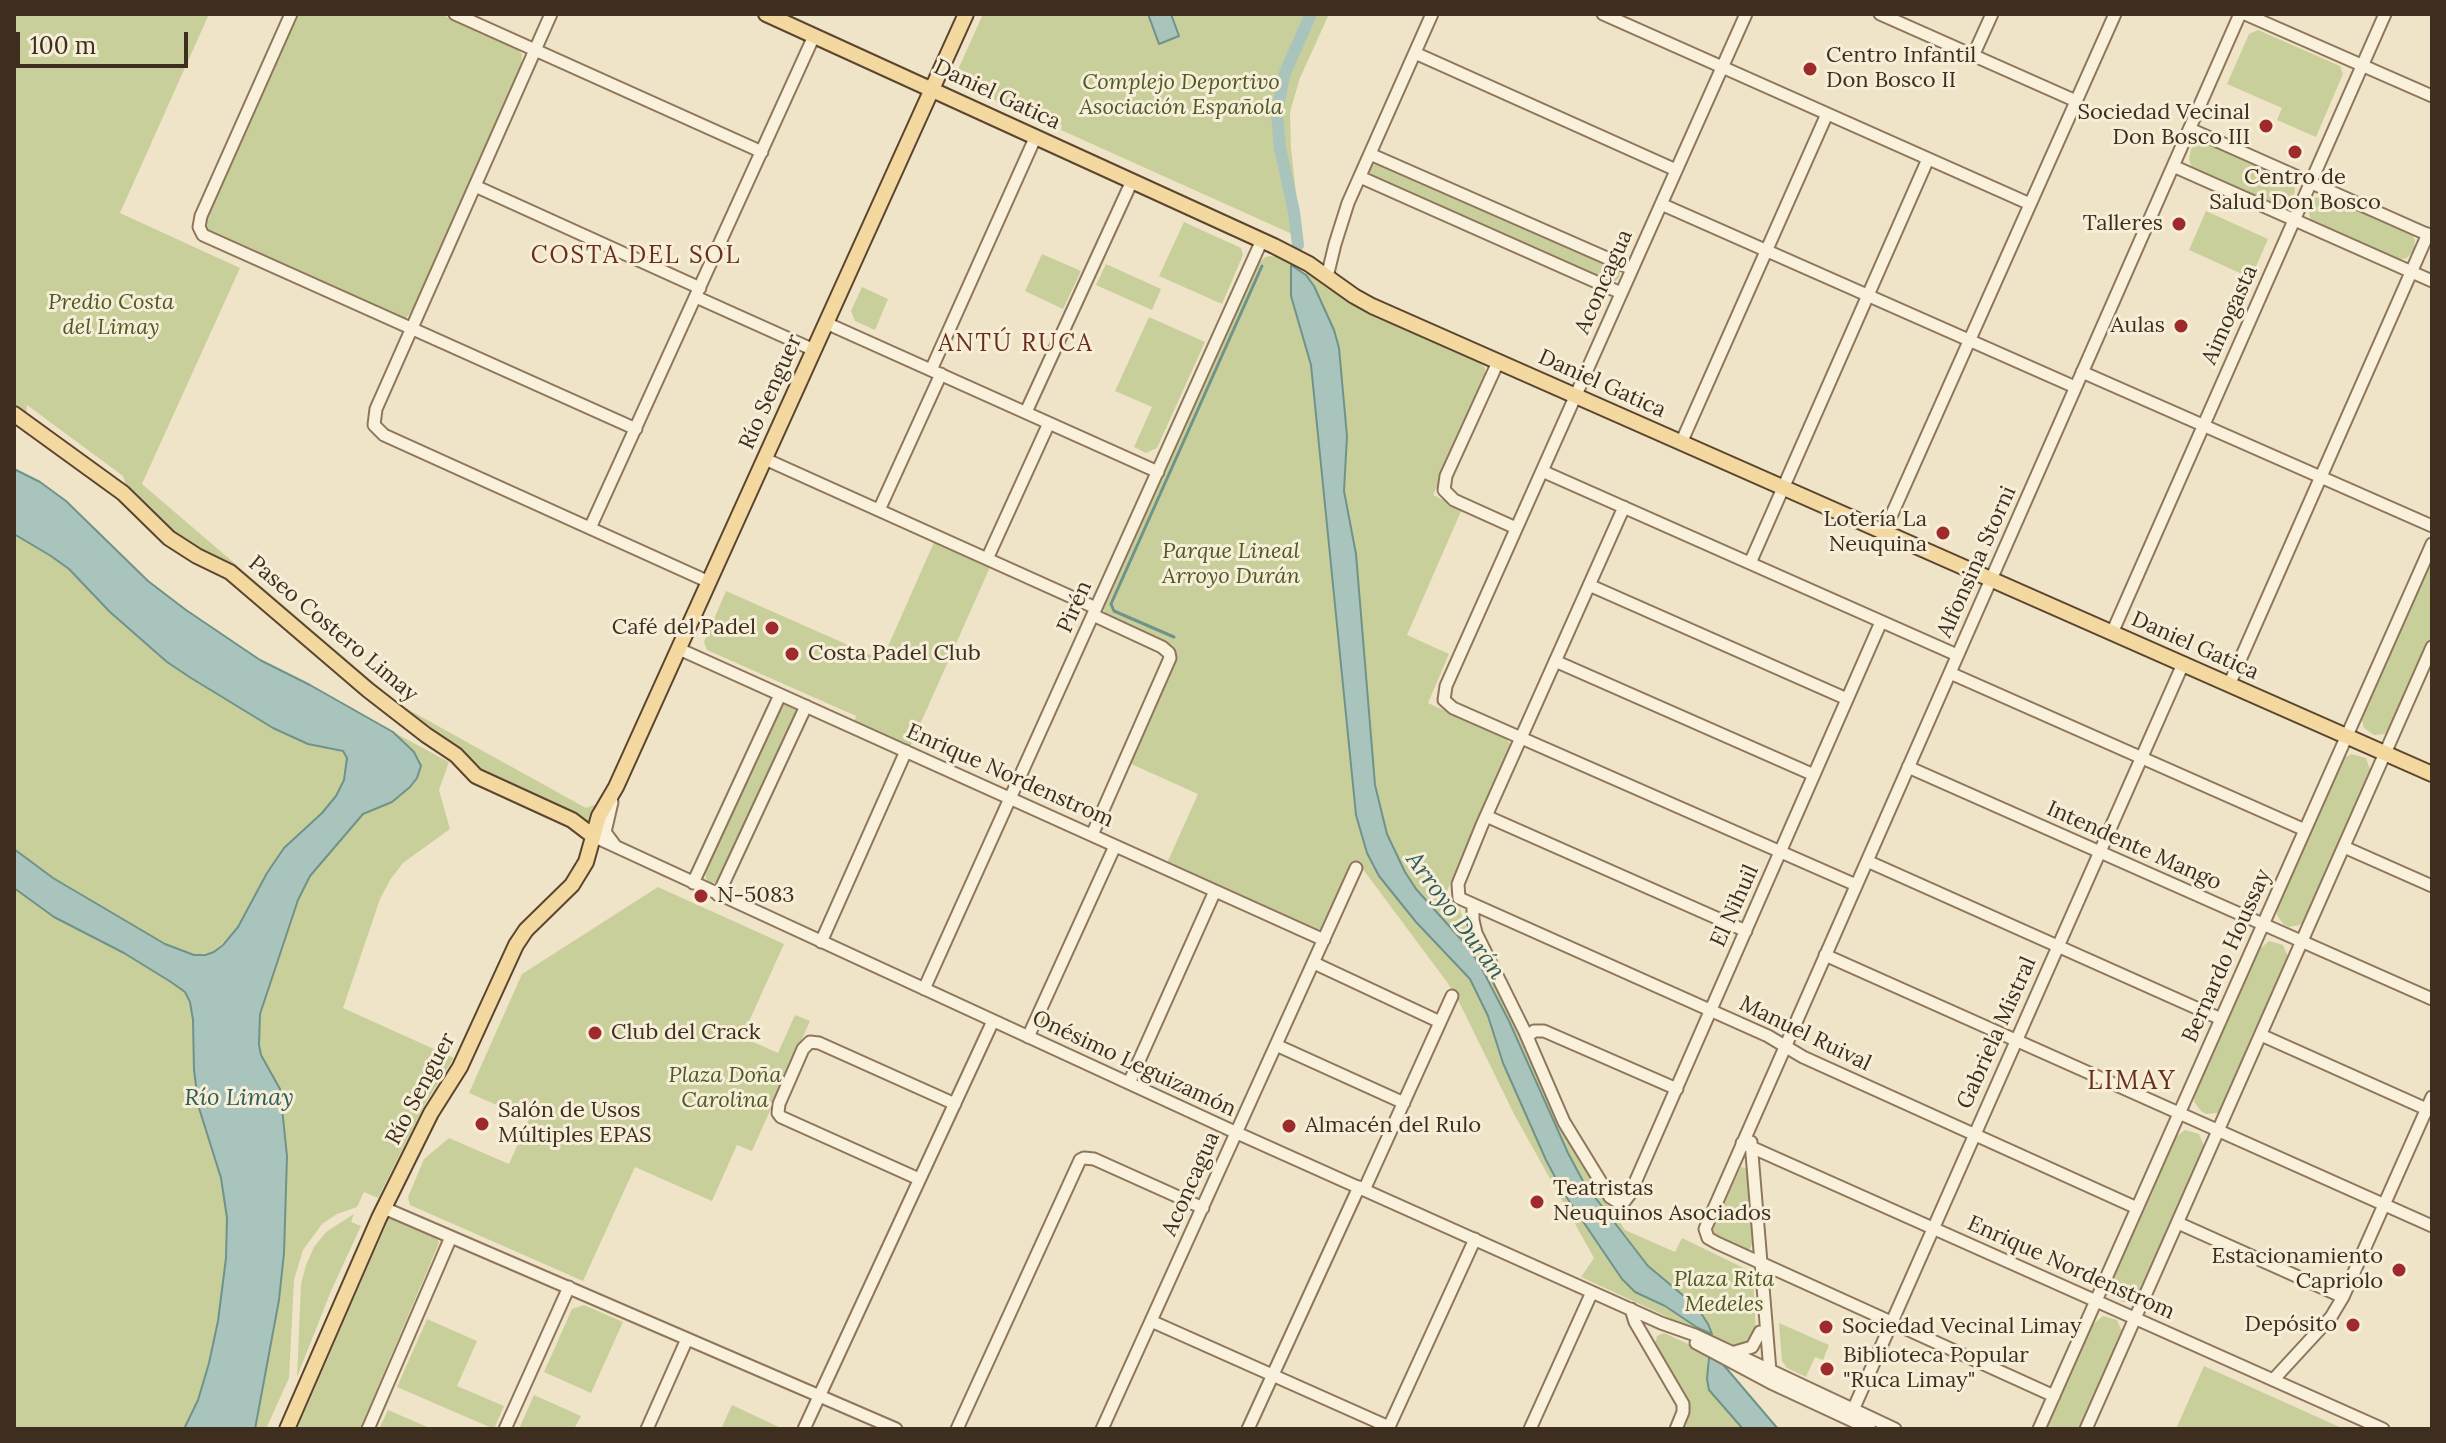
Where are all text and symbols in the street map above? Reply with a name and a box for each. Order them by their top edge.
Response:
scale bar [20,16,192,66]
text: 100 m [30,30,96,61]
place label: Centro Infantil Don Bosco II [1826,43,1976,94]
street label: Daniel Gatica [930,54,1064,136]
marker: Centro Infantil Don Bosco II [1801,60,1819,78]
park label: Complejo Deportivo Asociación Española [1079,70,1283,122]
place label: Sociedad Vecinal Don Bosco III [2078,100,2250,152]
marker: Sociedad Vecinal Don Bosco III [2257,117,2275,135]
marker: Centro de Salud Don Bosco [2286,143,2304,161]
place label: Centro de Salud Don Bosco [2209,165,2381,216]
place label: Talleres [2083,211,2163,237]
marker: Talleres [2170,215,2188,233]
street label: Aconcagua [1569,226,1639,338]
district label: COSTA DEL SOL [531,242,741,270]
street label: Aimogasta [2196,261,2264,369]
park label: Predio Costa del Limay [48,290,174,342]
place label: Aulas [2111,313,2165,339]
marker: Aulas [2172,317,2190,335]
street label: Río Senguer [734,330,808,454]
district label: ANTÚ RUCA [938,330,1094,358]
street label: Daniel Gatica [1534,344,1670,424]
street label: Alfonsina Storni [1932,482,2022,642]
place label: Lotería La Neuquina [1824,507,1927,558]
marker: Lotería La Neuquina [1934,524,1952,542]
park label: Parque Lineal Arroyo Durán [1162,539,1300,590]
street label: Paseo Costero Limay [243,550,423,708]
street label: Pirén [1052,577,1098,637]
street label: Daniel Gatica [2127,606,2263,686]
place label: Café del Padel [612,615,756,641]
marker: Café del Padel [763,619,781,637]
place label: Costa Padel Club [808,641,981,667]
marker: Costa Padel Club [783,645,801,663]
street label: Enrique Nordenstrom [902,718,1118,834]
street label: Intendente Mango [2043,796,2225,896]
water label: Arroyo Durán [1399,847,1511,985]
street label: El Nihuil [1705,861,1765,951]
street label: Bernardo Houssay [2177,865,2277,1047]
place label: N-5083 [717,883,795,909]
marker: N-5083 [692,887,710,905]
street label: Gabriela Mistral [1952,953,2042,1113]
street label: Manuel Ruival [1735,991,1875,1077]
street label: Onésimo Leguizamón [1028,1005,1240,1123]
place label: Club del Crack [611,1020,761,1046]
marker: Club del Crack [586,1024,604,1042]
street label: Río Senguer [380,1028,462,1150]
park label: Plaza Doña Carolina [669,1063,781,1114]
district label: LIMAY [2087,1066,2177,1098]
water label: Río Limay [184,1084,294,1112]
place label: Salón de Usos Múltiples EPAS [498,1098,652,1150]
place label: Almacén del Rulo [1305,1113,1481,1139]
marker: Salón de Usos Múltiples EPAS [473,1115,491,1133]
marker: Almacén del Rulo [1280,1117,1298,1135]
street label: Aconcagua [1156,1128,1226,1240]
place label: Teatristas Neuquinos Asociados [1553,1176,1771,1228]
marker: Teatristas Neuquinos Asociados [1528,1193,1546,1211]
street label: Enrique Nordenstrom [1963,1210,2179,1326]
place label: Estacionamiento Capriolo [2211,1244,2383,1296]
marker: Estacionamiento Capriolo [2390,1261,2408,1279]
park label: Plaza Rita Medeles [1674,1267,1774,1318]
place label: Depósito [2245,1312,2337,1338]
place label: Sociedad Vecinal Limay [1842,1314,2081,1340]
marker: Depósito [2344,1316,2362,1334]
marker: Sociedad Vecinal Limay [1817,1318,1835,1336]
place label: Biblioteca Popular "Ruca Limay" [1843,1343,2029,1394]
marker: Biblioteca Popular "Ruca Limay" [1818,1360,1836,1378]

